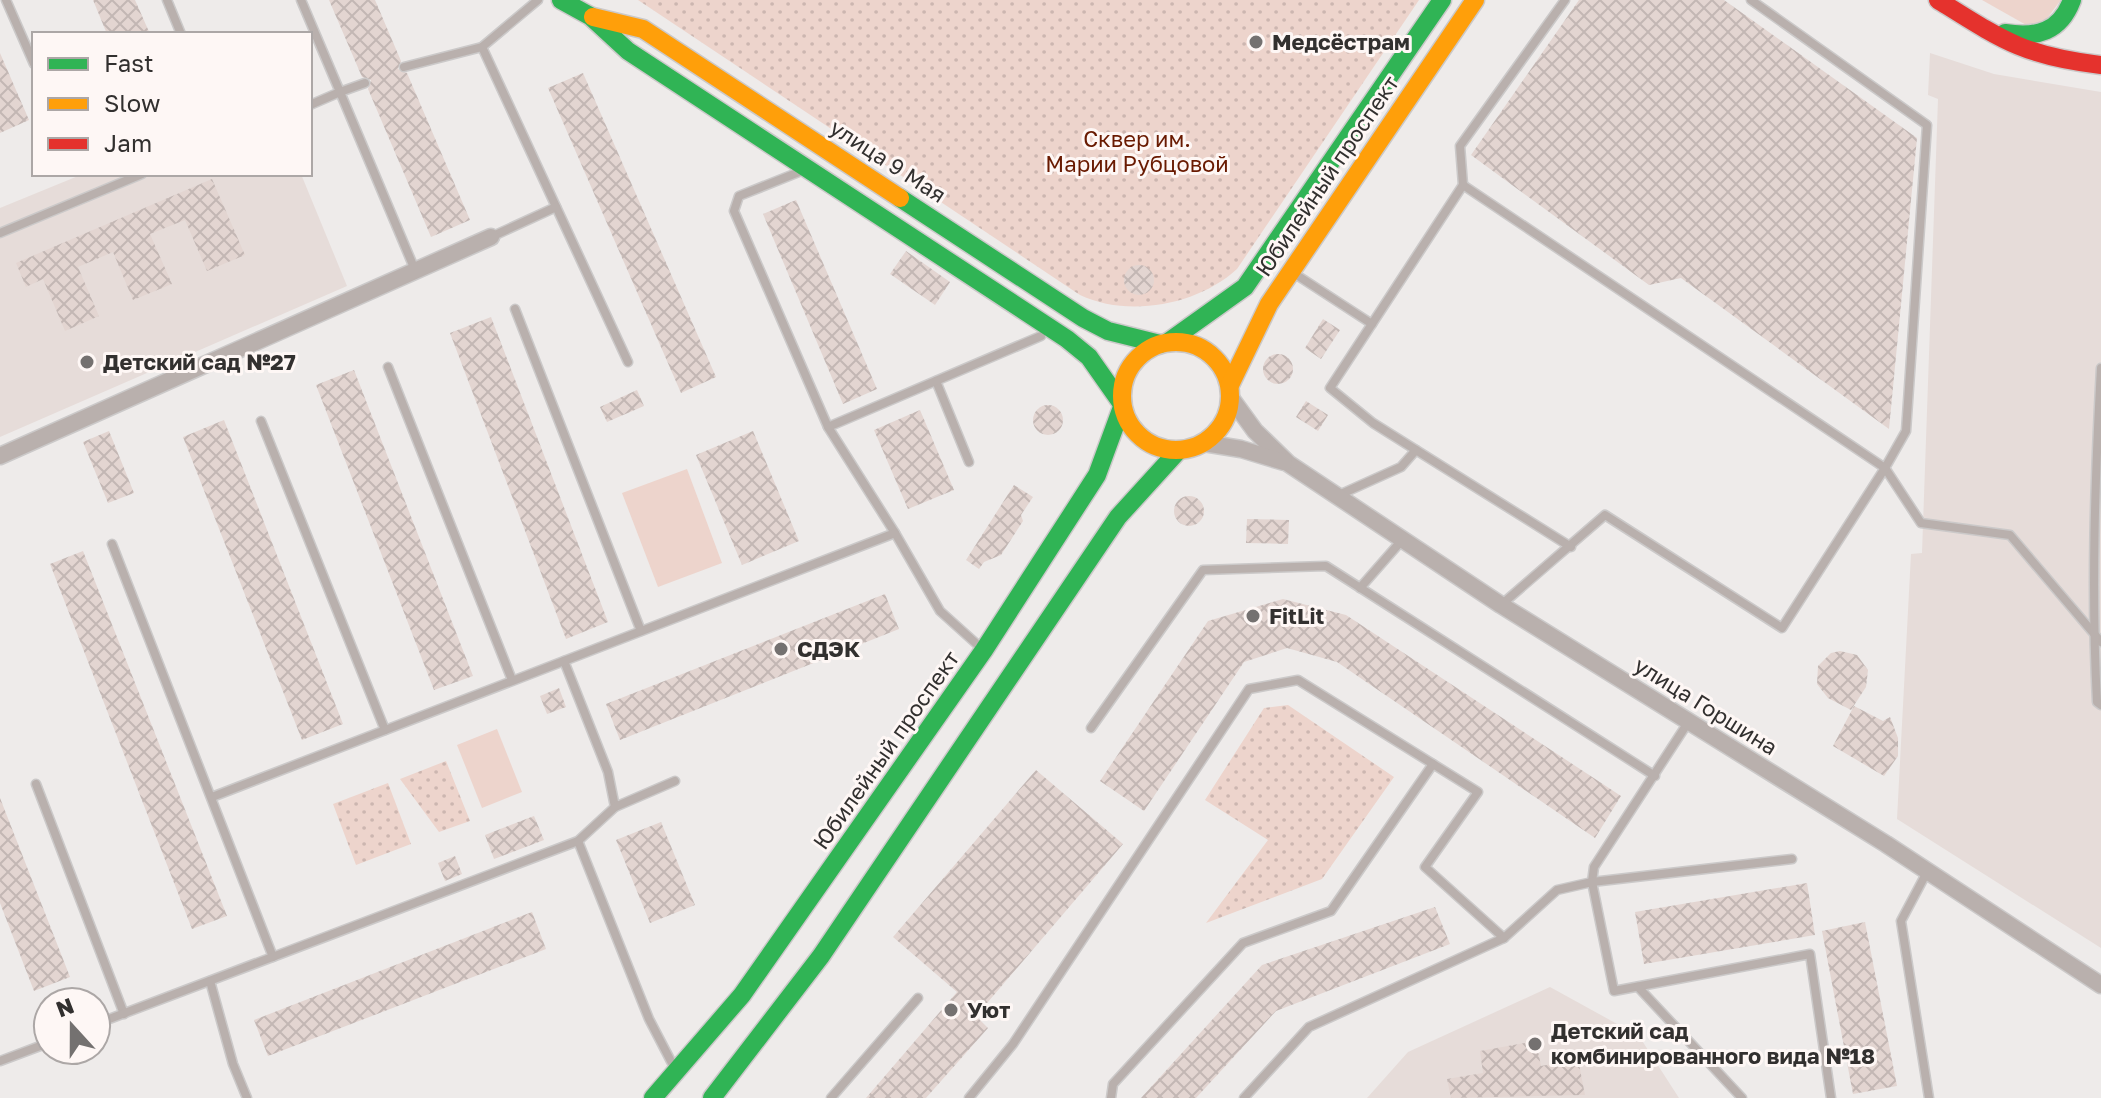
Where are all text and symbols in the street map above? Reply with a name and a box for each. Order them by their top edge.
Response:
place label: Медсёстрам [1272,28,1410,55]
legend [32,32,312,176]
marker: Медсёстрам [1247,33,1265,51]
text: Fast [104,48,154,77]
street label: Юбилейный проспект [1249,70,1404,281]
text: Slow [104,88,160,117]
street label: улица 9 Мая [825,113,951,208]
park label: Сквер им. Марии Рубцовой [1045,125,1229,177]
text: Jam [104,128,152,157]
place label: Детский сад №27 [103,348,296,375]
marker: Детский сад №27 [78,353,96,371]
place label: FitLit [1269,602,1324,629]
marker: FitLit [1244,607,1262,625]
place label: СДЭК [797,635,860,662]
marker: СДЭК [772,640,790,658]
street label: Юбилейный проспект [807,645,965,854]
street label: улица Горшина [1630,651,1783,760]
north arrow [32,986,112,1066]
text: N [52,991,77,1022]
place label: Уют [967,996,1010,1023]
marker: Уют [942,1001,960,1019]
place label: Детский сад комбинированного вида №18 [1551,1017,1875,1069]
marker: Детский сад комбинированного вида №18 [1526,1035,1544,1053]

